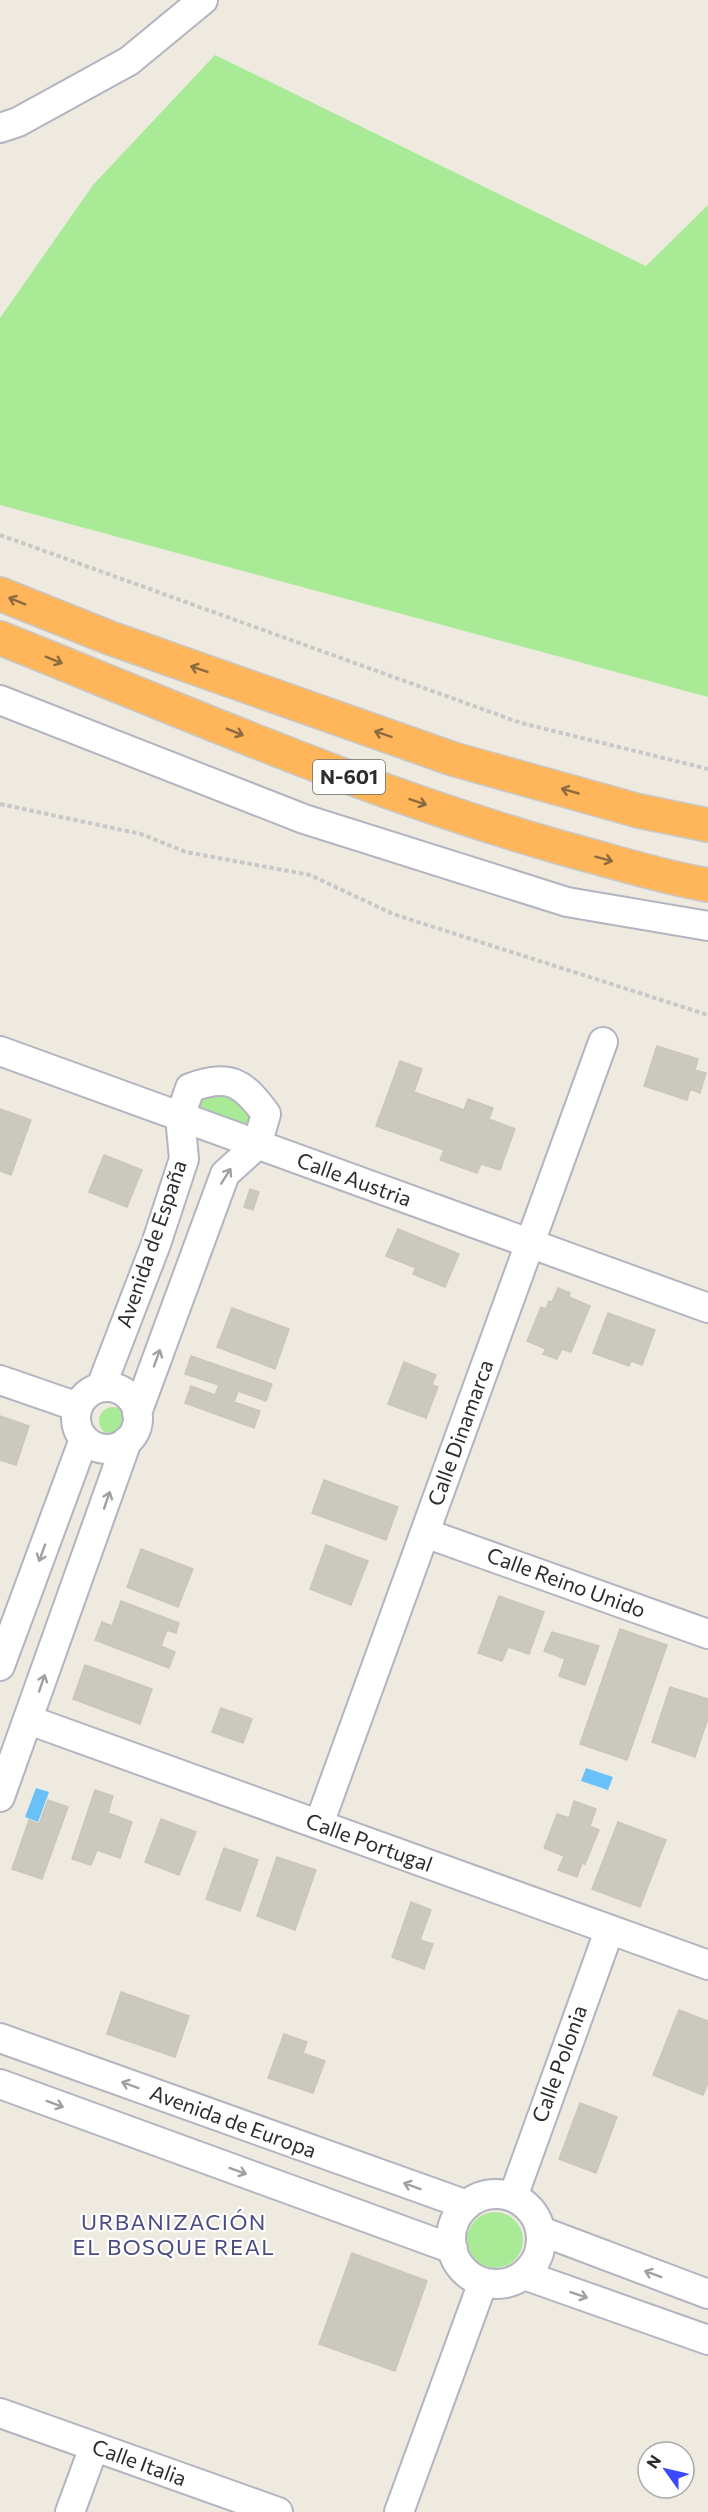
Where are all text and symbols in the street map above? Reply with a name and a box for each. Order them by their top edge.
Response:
one-way arrow [8,595,27,606]
one-way arrow [45,655,63,666]
one-way arrow [191,663,209,674]
one-way arrow [226,727,244,738]
one-way arrow [374,728,393,739]
road number: N-601 [313,760,385,794]
one-way arrow [561,785,580,797]
one-way arrow [408,797,426,808]
one-way arrow [594,854,613,866]
street label: Calle Austria [294,1146,415,1211]
street label: Avenida de España [110,1157,191,1330]
one-way arrow [220,1168,233,1185]
one-way arrow [153,1349,164,1368]
street label: Calle Dinamarca [422,1356,498,1509]
one-way arrow [102,1491,113,1509]
street label: Calle Reino Unido [484,1541,649,1622]
one-way arrow [35,1543,46,1562]
one-way arrow [38,1675,49,1693]
street label: Calle Portugal [303,1807,436,1876]
street label: Calle Polonia [526,2002,591,2125]
one-way arrow [121,2078,140,2089]
street label: Avenida de Europa [147,2079,320,2162]
one-way arrow [45,2100,64,2111]
one-way arrow [228,2166,247,2177]
one-way arrow [403,2180,422,2191]
district label: URBANIZACIÓN EL BOSQUE REAL [73,2208,275,2260]
one-way arrow [644,2267,663,2278]
one-way arrow [569,2290,588,2301]
street label: Calle Italia [89,2433,190,2490]
north arrow [636,2440,696,2500]
text: N [642,2451,664,2472]

